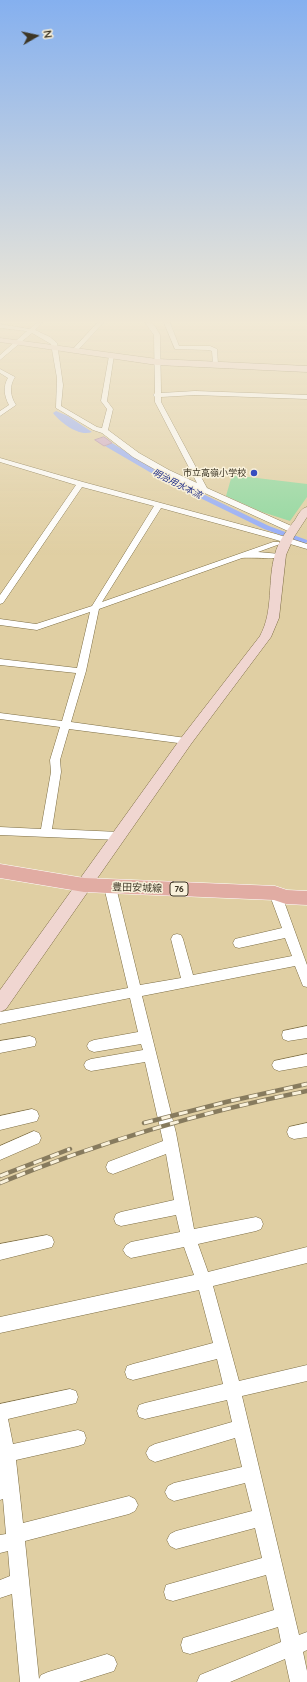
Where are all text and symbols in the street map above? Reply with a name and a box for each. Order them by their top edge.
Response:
north arrow [16,16,56,56]
text: N [40,29,55,39]
water label: 明治用水本流 [150,467,204,501]
place label: 市立高嶺小学校 [183,468,246,478]
marker: 市立高嶺小学校 [249,468,259,478]
street label: 豊田安城線 [112,881,162,895]
road number: 76 [170,882,188,896]

